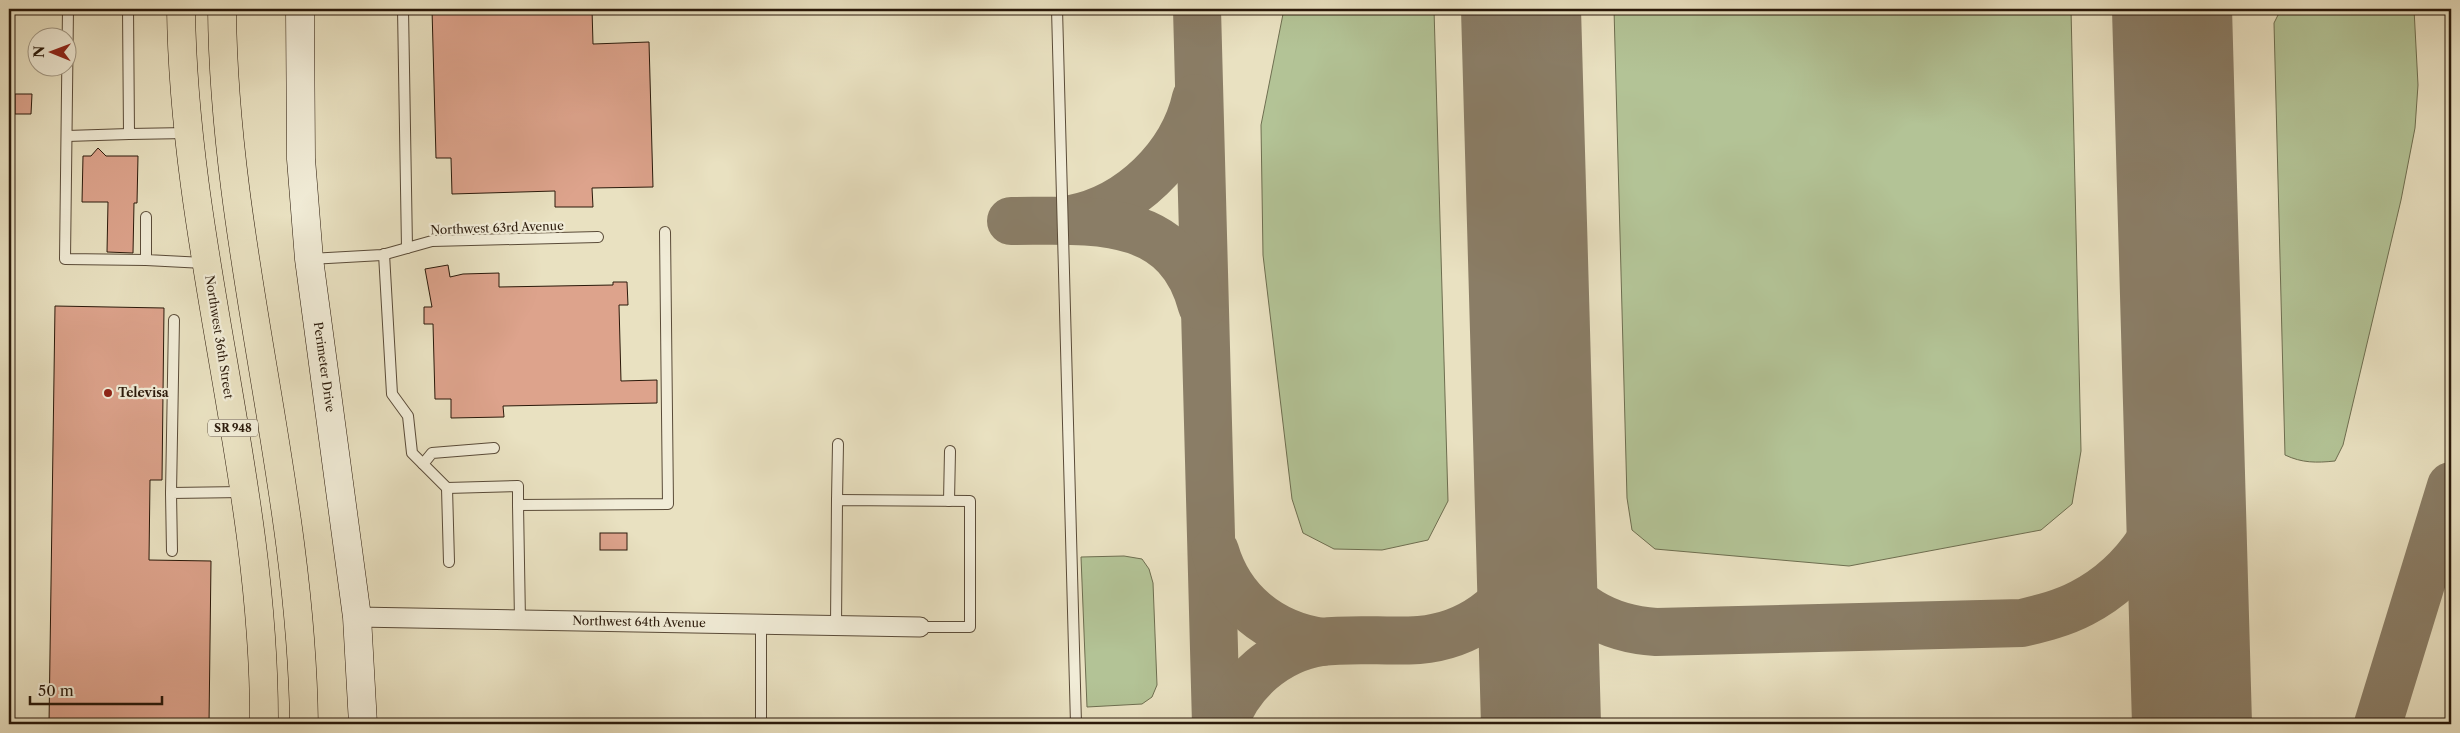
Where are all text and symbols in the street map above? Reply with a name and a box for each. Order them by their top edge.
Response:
north arrow [28,28,78,78]
text: N [30,46,48,58]
street label: Northwest 63rd Avenue [430,218,564,237]
street label: Northwest 36th Street [202,274,237,401]
street label: Perimeter Drive [311,321,338,413]
place label: Televisa [118,385,170,400]
marker: Televisa [102,387,114,399]
road number: SR 948 [208,419,258,436]
street label: Northwest 64th Avenue [572,613,706,630]
scale bar [30,673,162,705]
text: 50 m [38,681,74,700]

